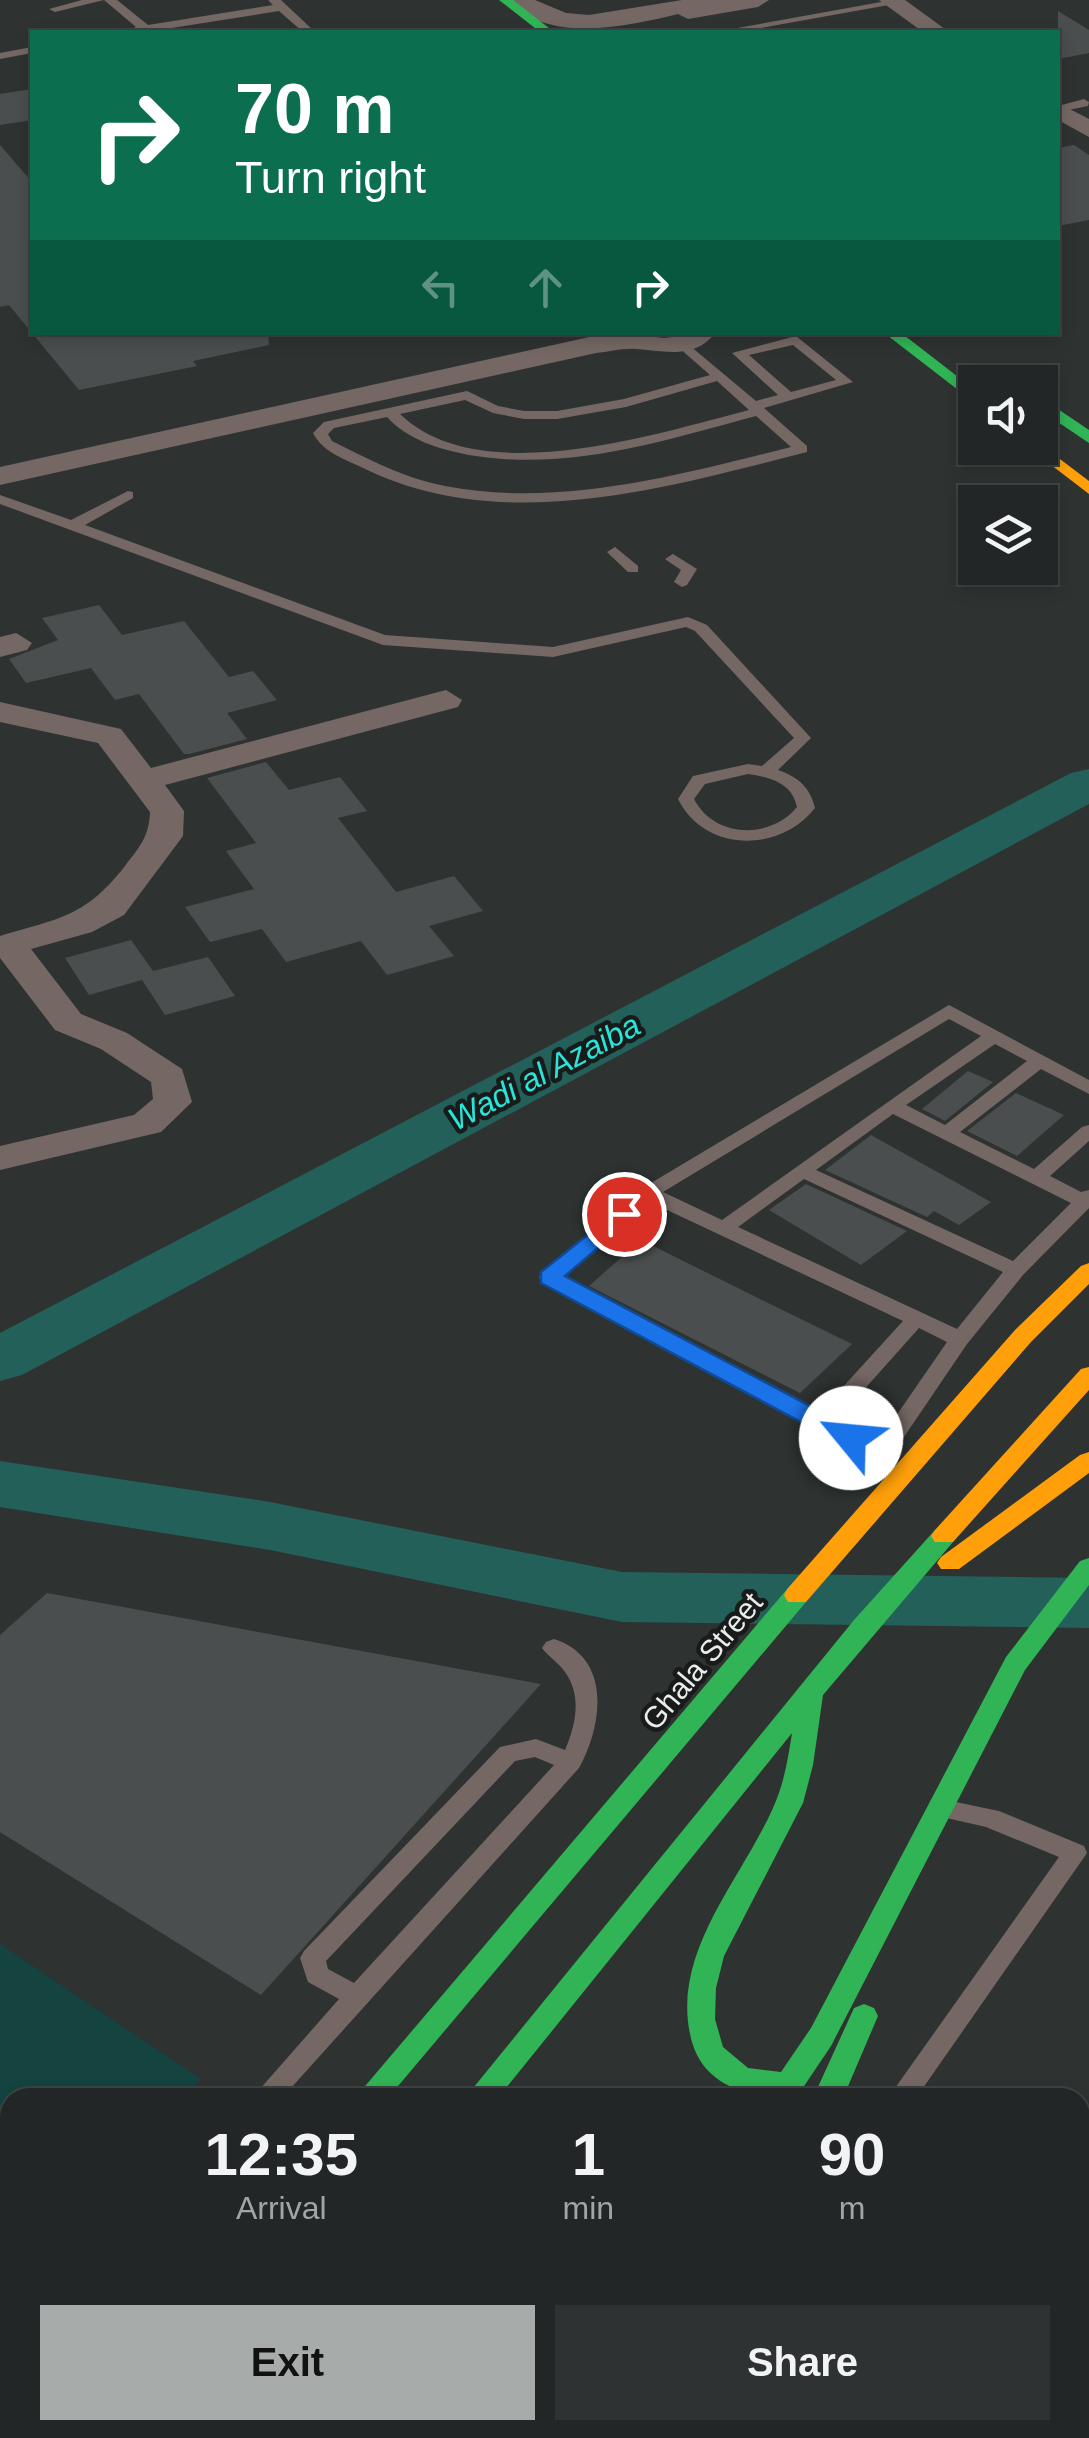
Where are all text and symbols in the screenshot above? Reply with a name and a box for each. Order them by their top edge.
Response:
icon: right [70,70,200,200]
text: 70 m [235,70,395,148]
text: Turn right [235,152,426,203]
icon: left [413,260,468,315]
icon: ahead [518,260,573,315]
icon: right [623,260,678,315]
map controls [958,365,1058,585]
button: sound [958,365,1058,465]
button: layers [958,485,1058,585]
water label: Wadi al Azaiba [442,1006,646,1138]
pin [582,1172,667,1257]
icon: arrive [597,1187,652,1242]
position arrow [799,1386,903,1490]
street label: Ghala Street [635,1585,769,1736]
text: 12:35 [205,2121,358,2188]
text: 1 [572,2121,605,2188]
text: 90 [819,2121,885,2188]
text: Arrival [236,2190,327,2226]
text: min [563,2190,614,2226]
text: m [839,2190,865,2226]
button: Exit [40,2305,535,2420]
button: Share [555,2305,1050,2420]

